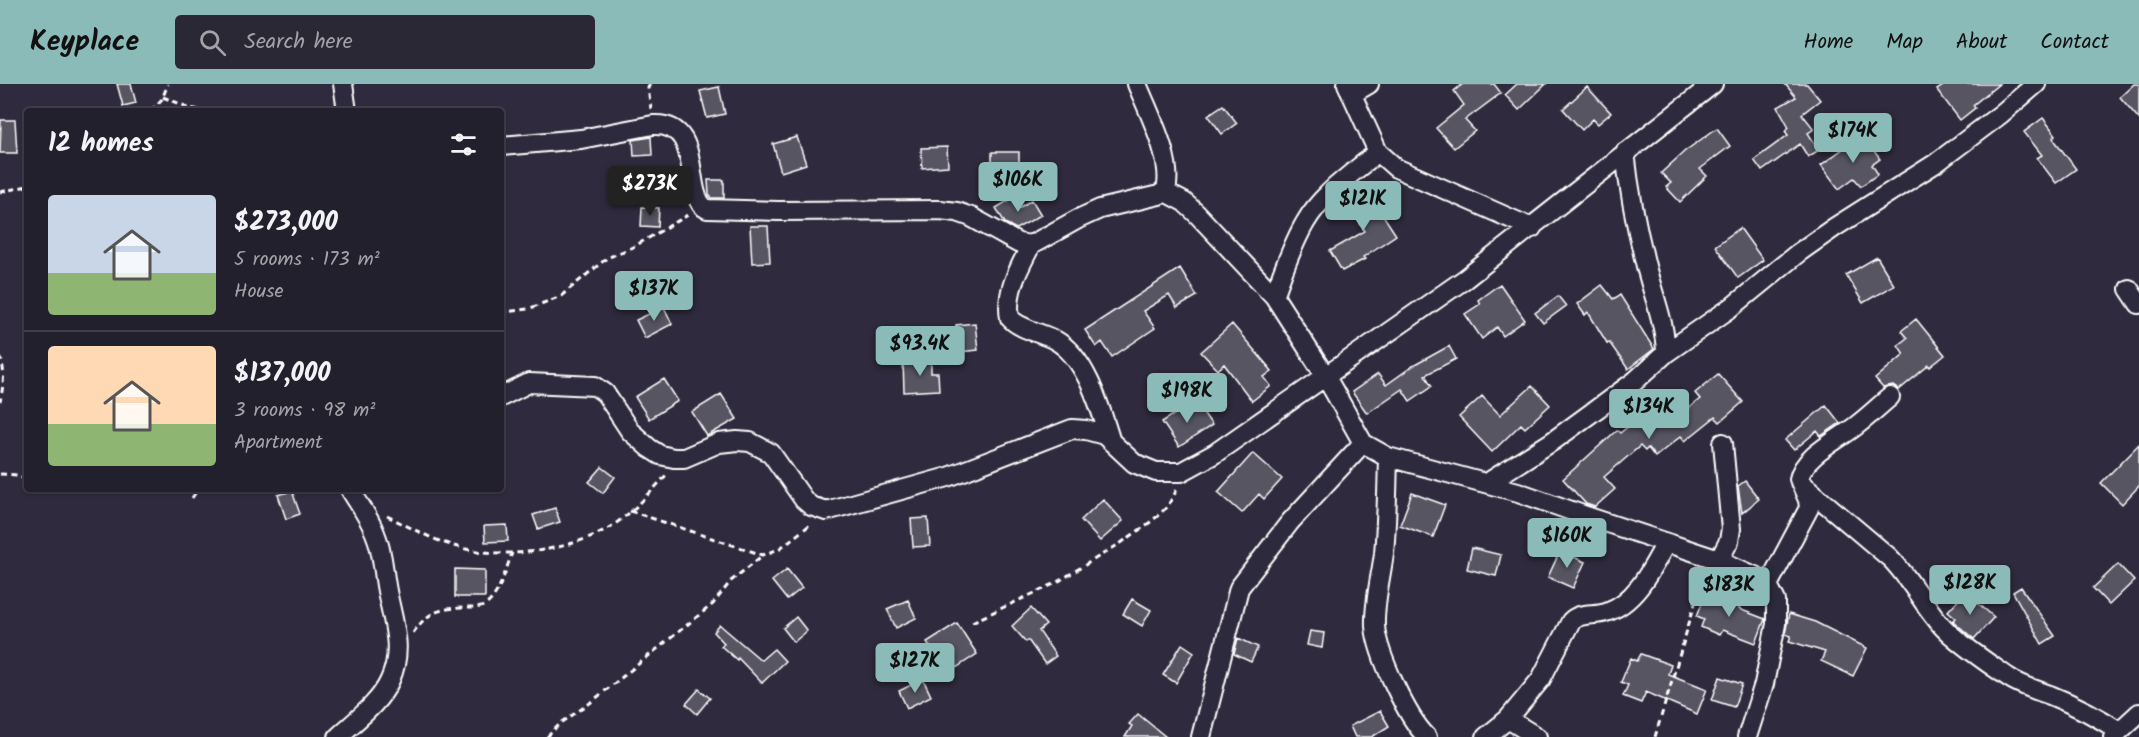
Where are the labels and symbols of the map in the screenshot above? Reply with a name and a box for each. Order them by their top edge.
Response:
pin: $174K [1811,113,1895,164]
pin: $106K [976,162,1060,213]
pin: $273K [608,166,692,217]
pin: $121K [1321,181,1405,232]
pin: $137K [612,271,696,322]
pin: $93.4K [871,326,969,377]
pin: $198K [1145,373,1229,424]
pin: $134K [1607,389,1691,440]
pin: $160K [1525,518,1609,569]
pin: $128K [1928,565,2012,616]
pin: $183K [1687,567,1771,618]
pin: $127K [873,643,957,694]

